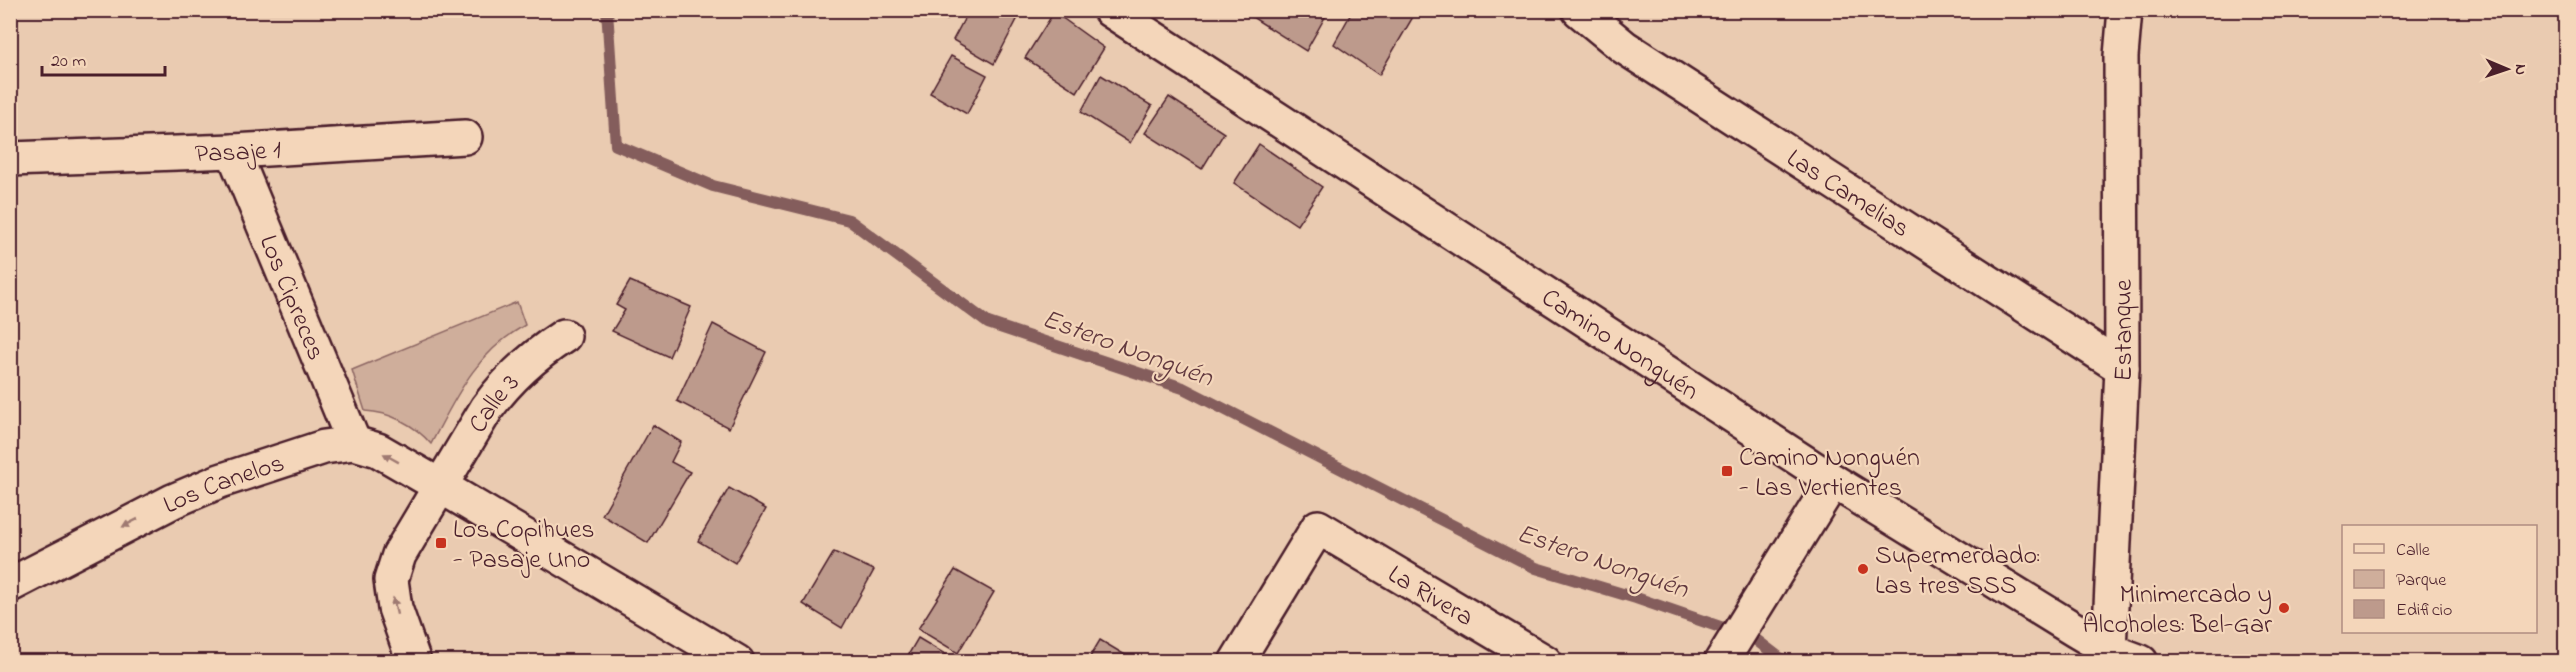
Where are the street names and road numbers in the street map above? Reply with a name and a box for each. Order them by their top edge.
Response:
street label: Pasaje 1 [194,132,282,174]
street label: Las Camelias [1778,141,1917,248]
street label: Los Cipreces [248,230,334,366]
street label: Estanque [2105,279,2144,382]
street label: Camino Nonguén [1533,280,1706,411]
street label: Calle 3 [460,366,529,441]
street label: Los Canelos [157,445,290,525]
street label: La Rivera [1380,557,1480,637]

